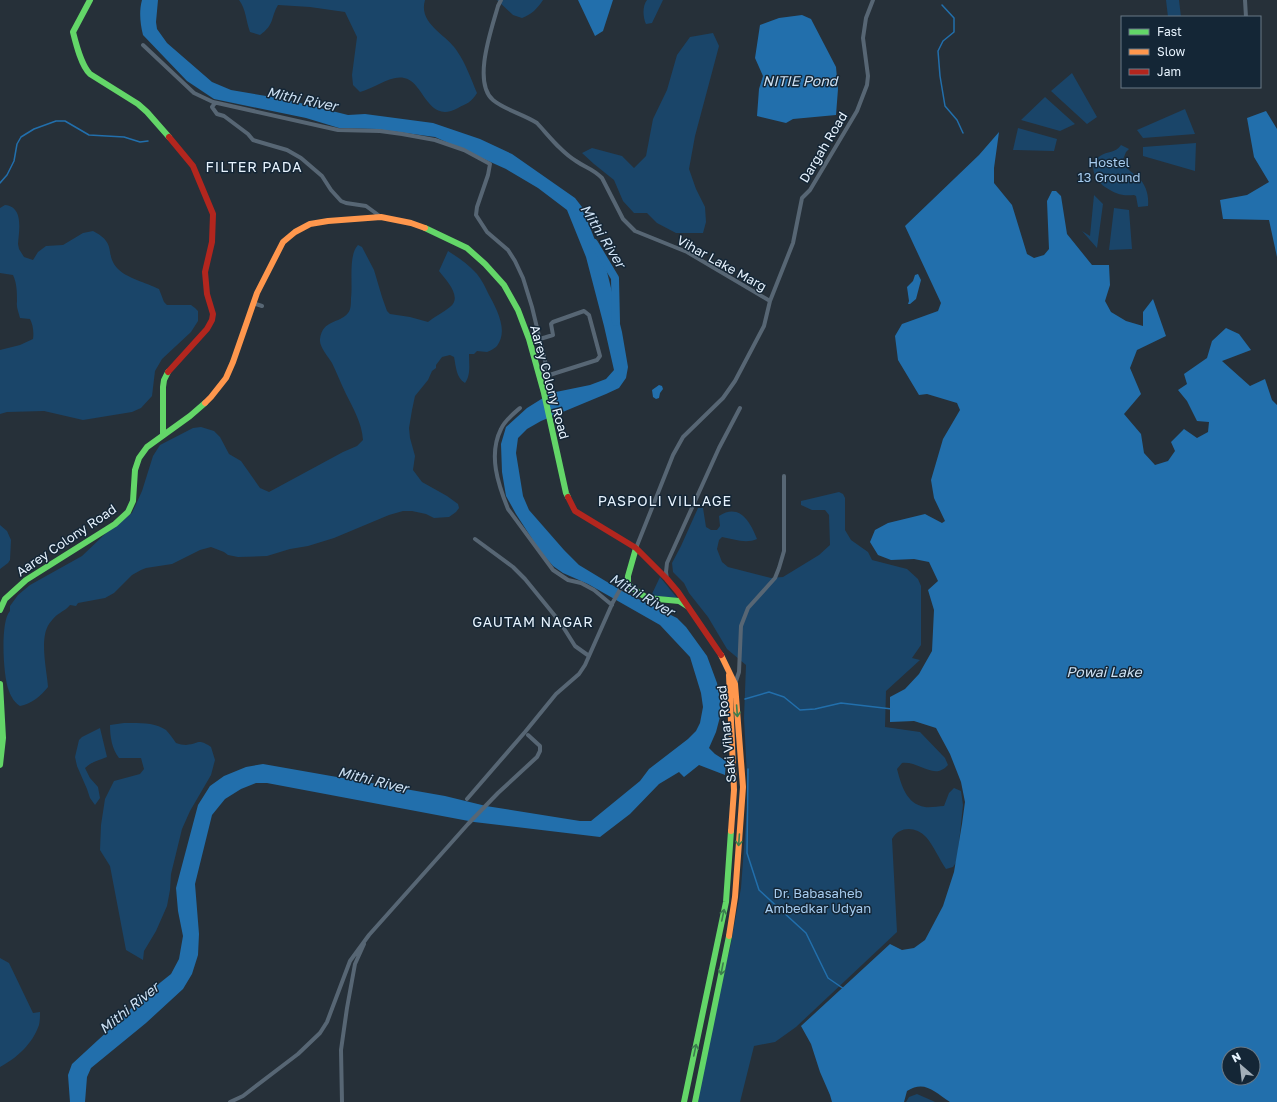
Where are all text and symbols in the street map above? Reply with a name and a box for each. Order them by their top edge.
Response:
legend [1121,16,1261,88]
text: Fast [1157,24,1182,39]
text: Slow [1157,44,1185,59]
text: Jam [1157,64,1181,79]
water label: NITIE Pond [763,72,839,89]
water label: Mithi River [265,83,341,115]
street label: Dargah Road [796,109,850,185]
park label: Hostel 13 Ground [1078,154,1140,185]
district label: FILTER PADA [205,158,303,175]
water label: Mithi River [577,201,631,273]
street label: Vihar Lake Marg [674,232,770,294]
street label: Aarey Colony Road [527,323,573,441]
district label: PASPOLI VILLAGE [598,492,732,509]
street label: Aarey Colony Road [13,501,119,579]
water label: Mithi River [607,569,680,621]
district label: GAUTAM NAGAR [472,613,594,630]
water label: Powai Lake [1066,663,1143,680]
street label: Saki Vihar Road [713,685,739,783]
one-way arrow [734,704,741,717]
water label: Mithi River [336,763,412,797]
one-way arrow [735,833,742,846]
park label: Dr. Babasaheb Ambedkar Udyan [765,885,871,916]
one-way arrow [719,909,727,922]
one-way arrow [718,962,726,975]
water label: Mithi River [95,977,164,1037]
one-way arrow [692,1044,700,1057]
north arrow [1221,1046,1261,1086]
text: N [1229,1049,1243,1064]

